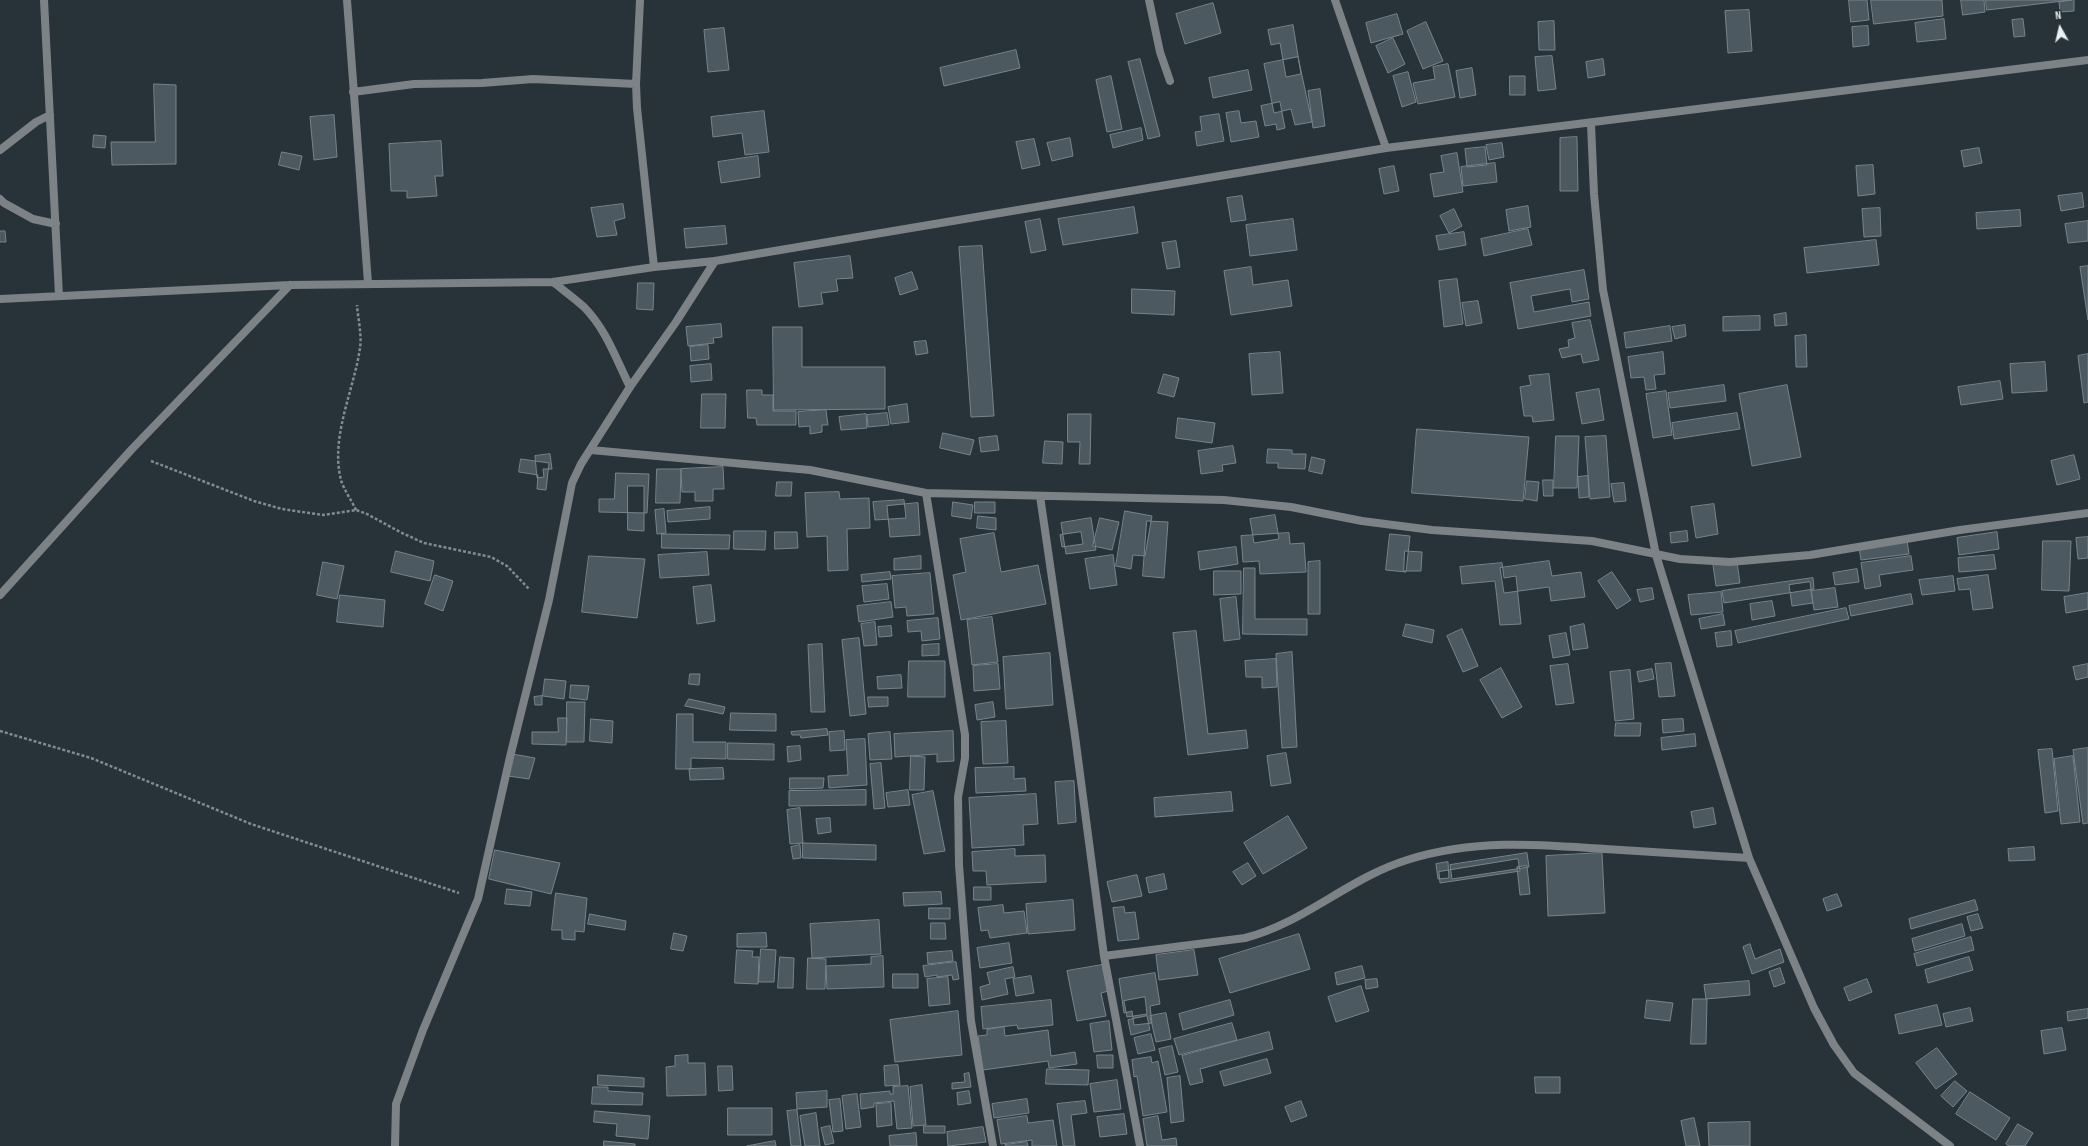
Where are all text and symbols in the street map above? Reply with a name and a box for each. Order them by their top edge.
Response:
north arrow [2040,8,2080,48]
text: N [2054,9,2062,22]

